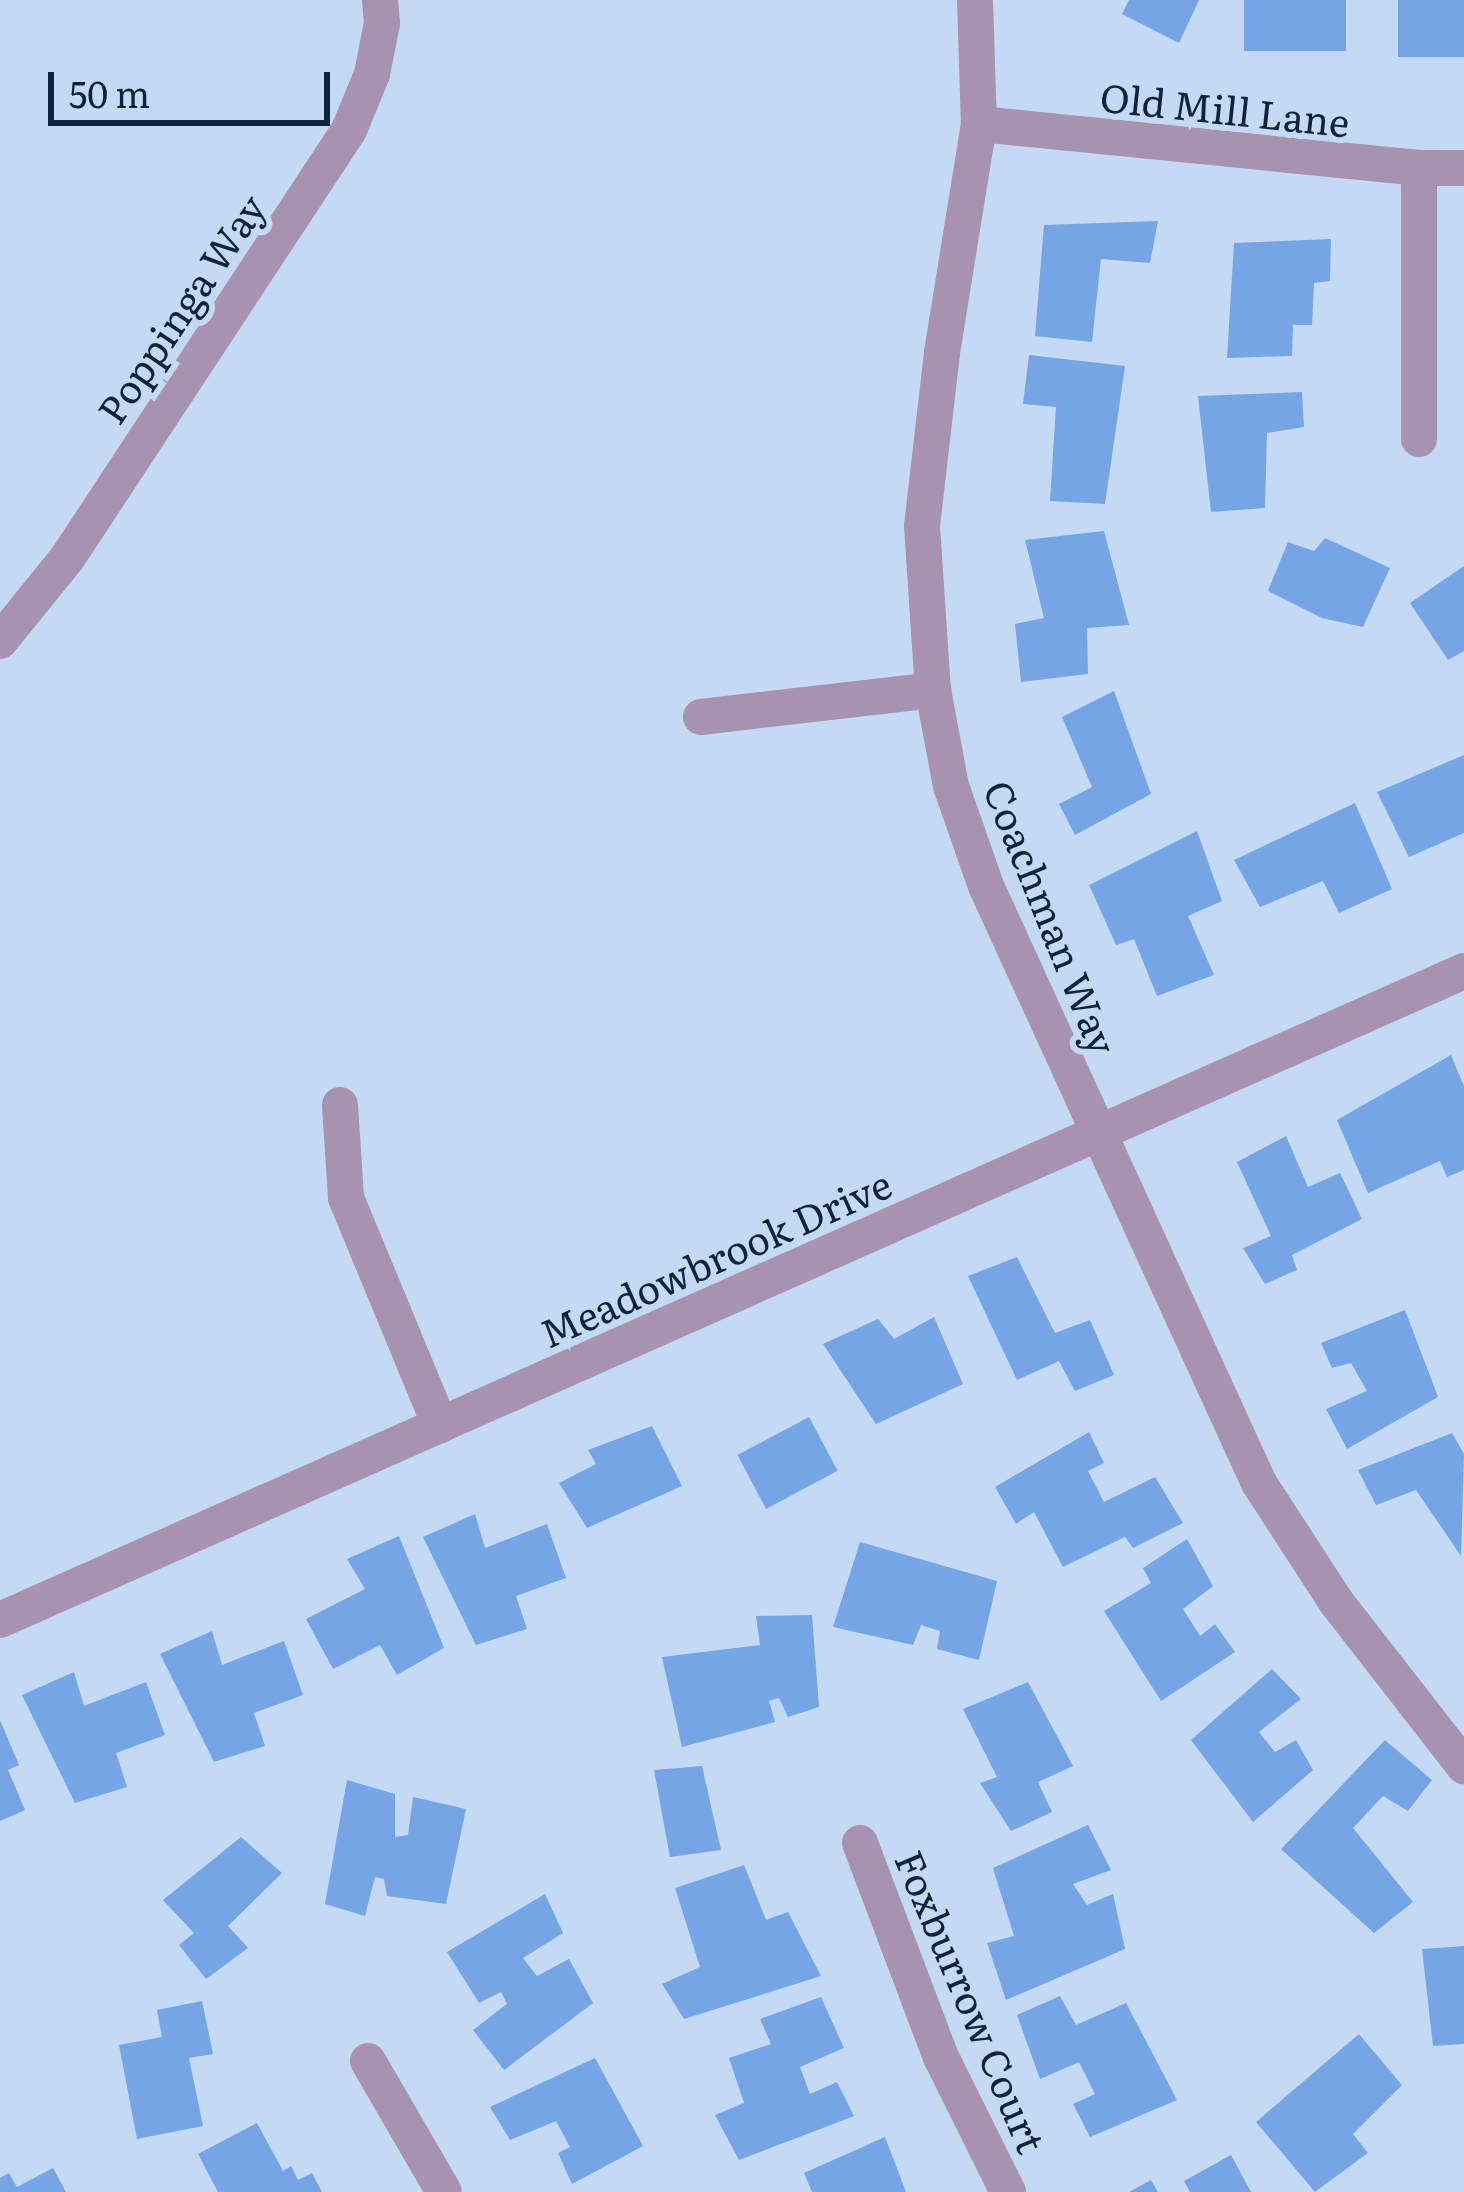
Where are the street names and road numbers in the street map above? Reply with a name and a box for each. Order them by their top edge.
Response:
street label: Old Mill Lane [1098,72,1352,144]
street label: Poppinga Way [86,185,274,431]
street label: Coachman Way [976,773,1128,1061]
street label: Meadowbrook Drive [532,1158,898,1356]
street label: Foxburrow Court [887,1843,1057,2159]

